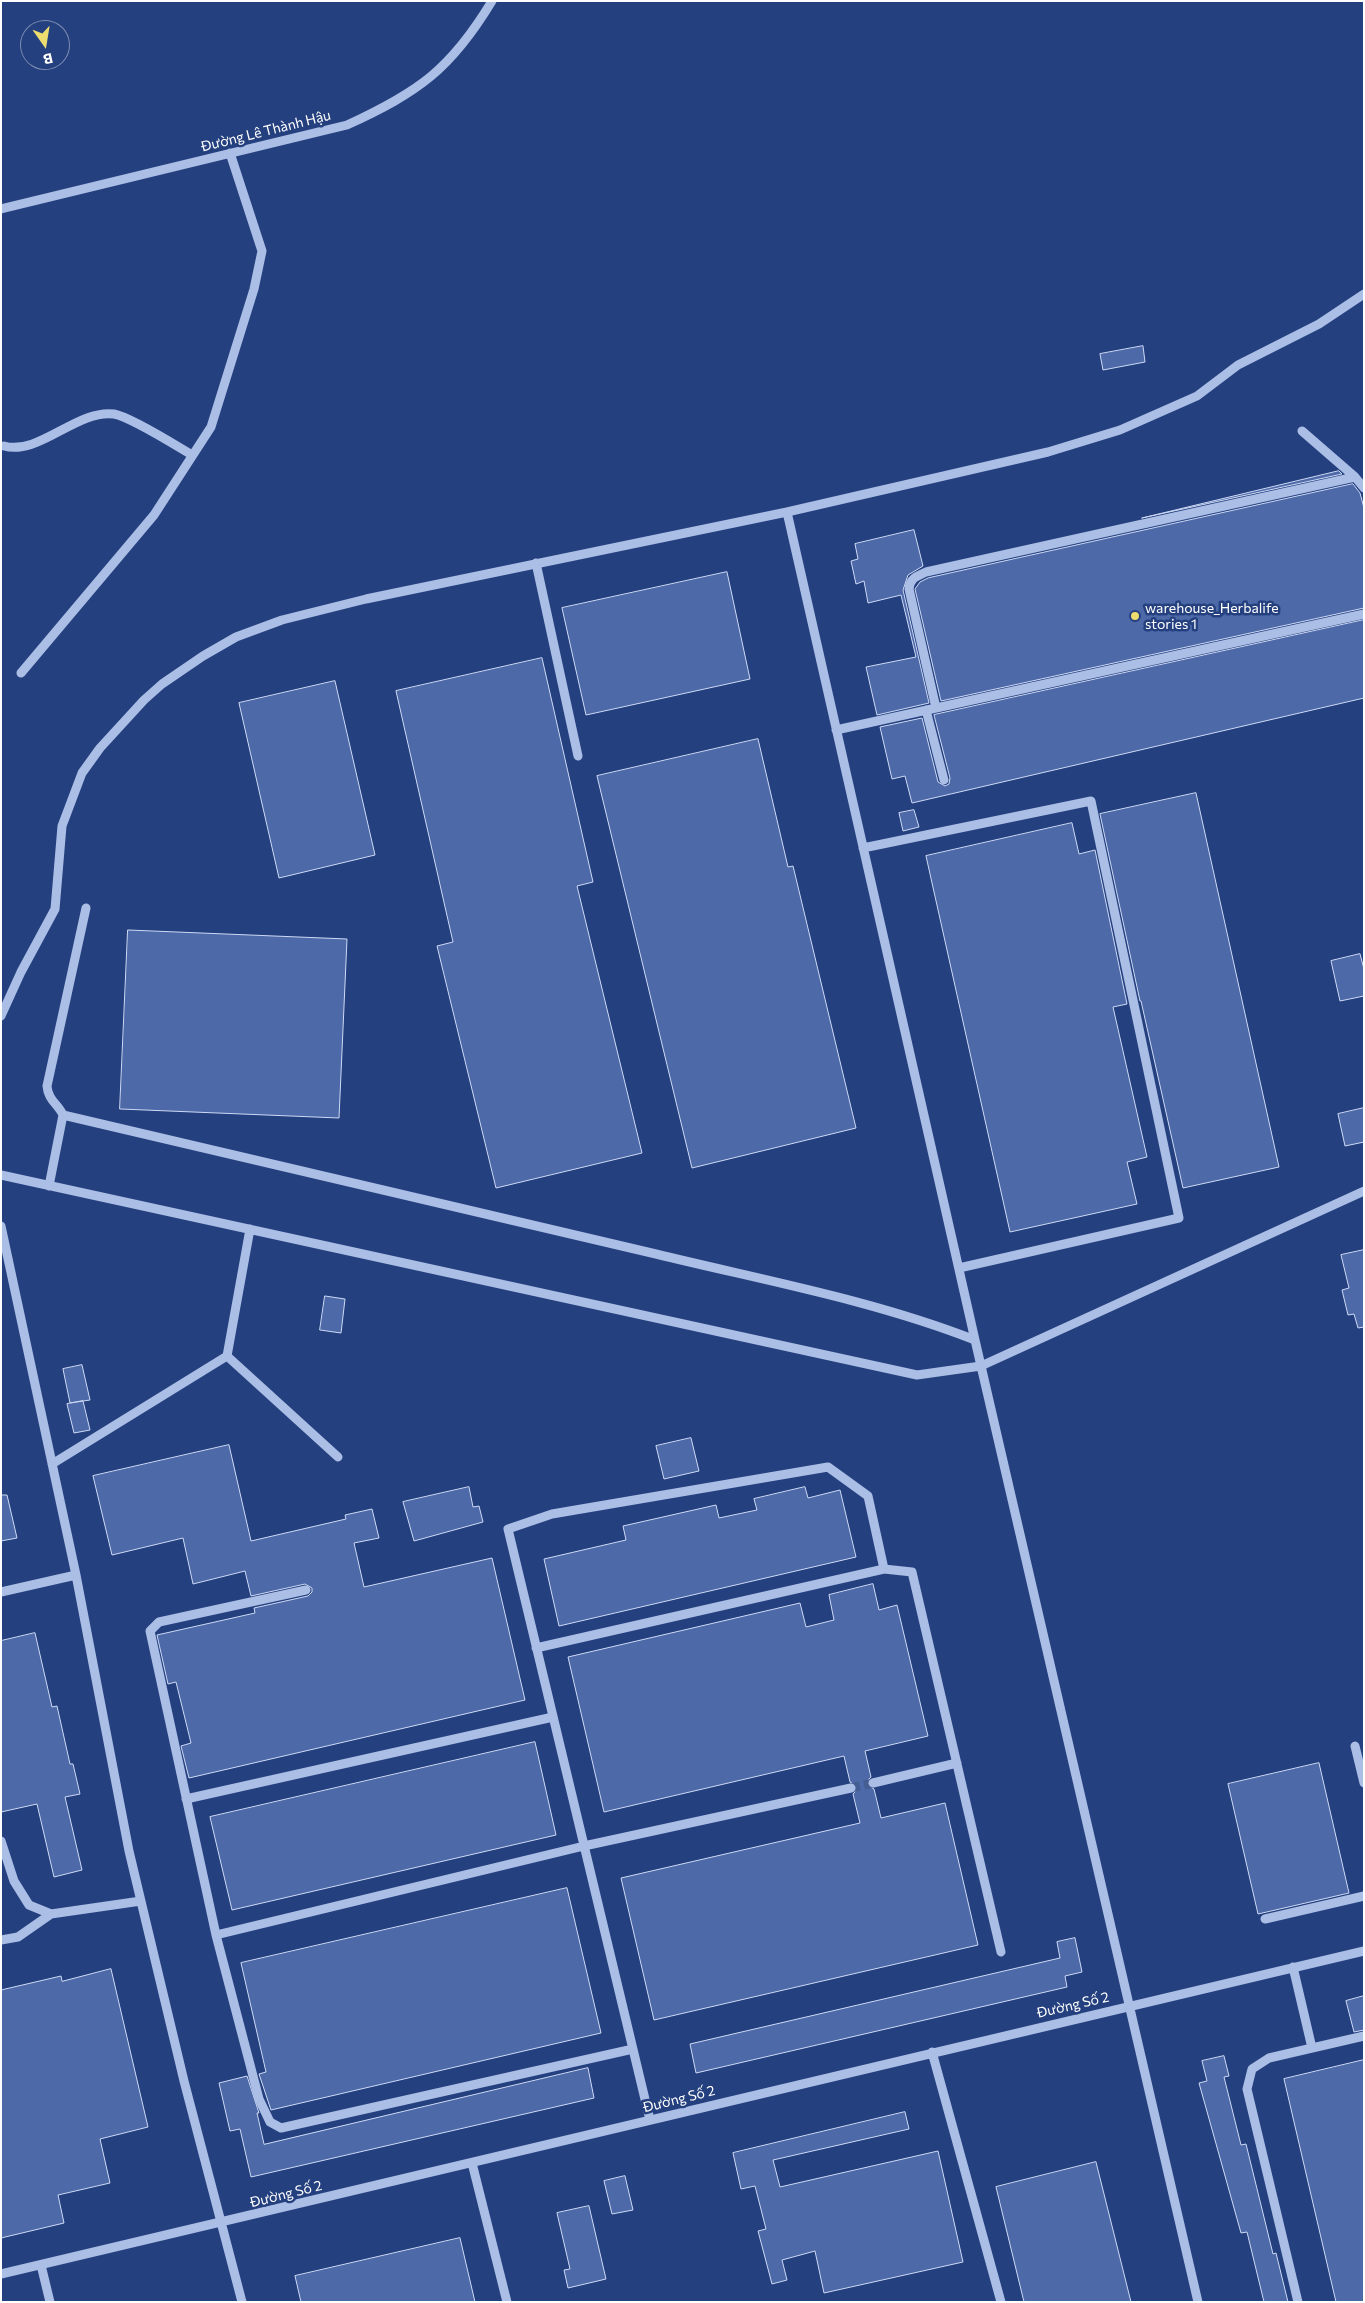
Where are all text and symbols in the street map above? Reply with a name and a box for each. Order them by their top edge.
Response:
north arrow [20,20,70,70]
text: B [42,50,55,68]
street label: Đường Lê Thành Hậu [199,107,333,155]
place label: warehouse_Herbalife stories 1 [1145,600,1279,632]
marker: warehouse_Herbalife stories 1 [1129,610,1141,622]
street label: Đường Số 2 [1035,1989,1111,2021]
street label: Đường Số 2 [641,2082,717,2116]
street label: Đường Số 2 [248,2177,324,2211]

